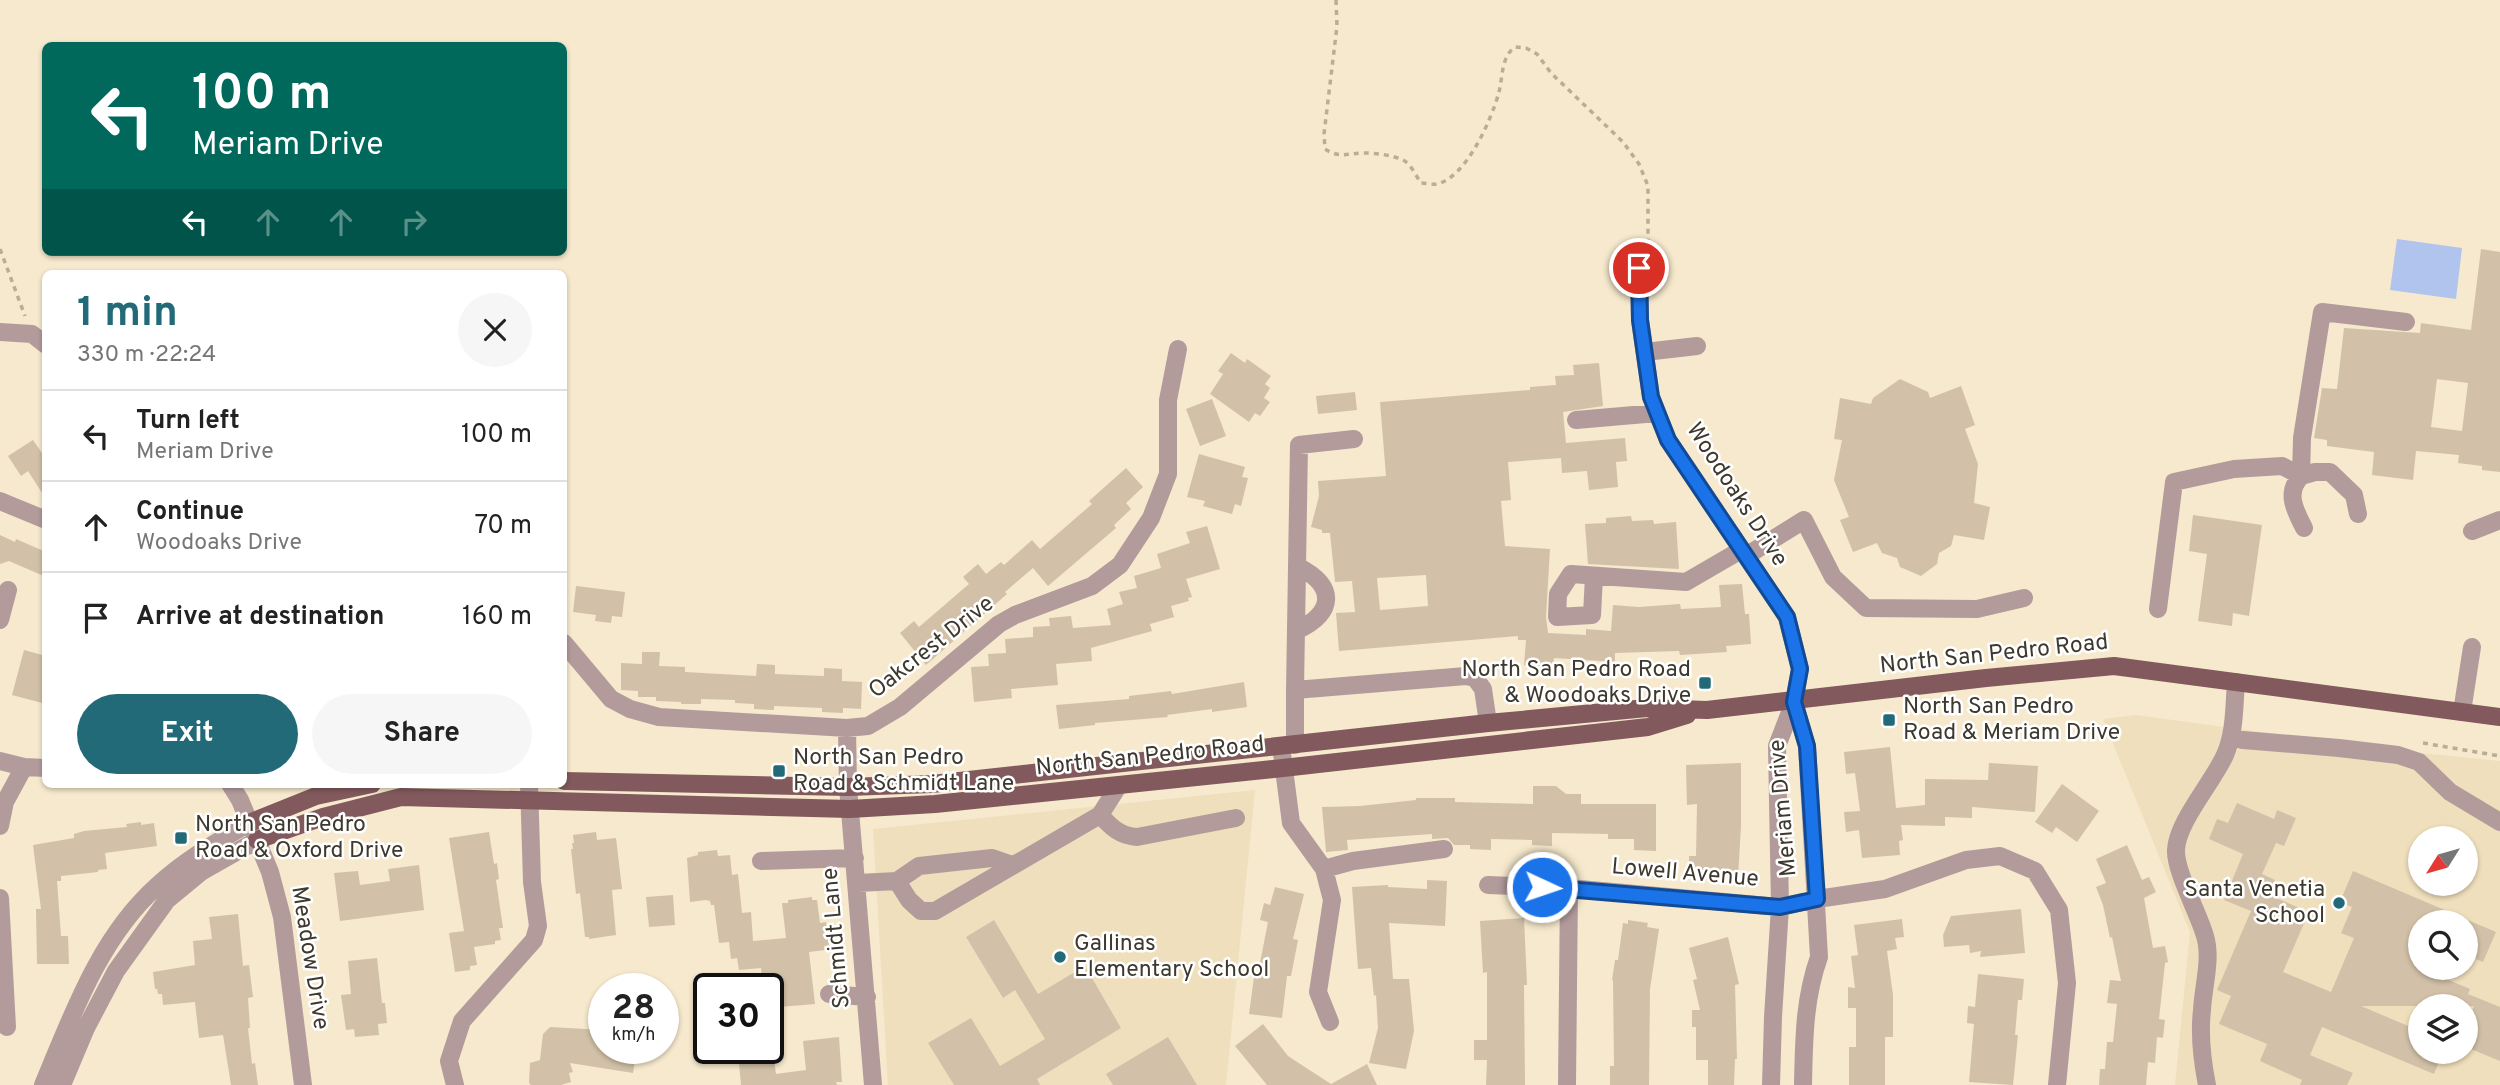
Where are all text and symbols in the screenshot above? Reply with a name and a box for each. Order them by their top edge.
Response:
text: 100 m [192,65,331,127]
icon: left [77,70,168,161]
text: Meriam Drive [192,126,383,166]
icon: left [176,203,214,241]
icon: ahead [249,203,287,241]
icon: ahead [322,203,360,241]
icon: right [395,203,433,241]
pin [1609,238,1669,298]
icon: arrive [1620,249,1658,287]
text: 1 min [77,288,178,341]
button: close [458,293,532,367]
text: 330 m · 22:24 [77,341,216,370]
text: Turn left [136,405,240,438]
icon: left [77,417,115,455]
street label: Woodoaks Drive [1679,418,1793,572]
text: 100 m [461,419,532,452]
text: Meriam Drive [136,438,274,467]
text: Continue [136,496,244,529]
icon: ahead [77,508,115,546]
text: 70 m [474,510,532,543]
text: Woodoaks Drive [136,529,302,558]
street label: Oakcrest Drive [863,590,1001,706]
icon: arrive [77,599,115,637]
text: Arrive at destination [136,601,384,634]
text: 160 m [462,601,532,634]
street label: North San Pedro Road [1878,629,2110,681]
place label: North San Pedro Road & Woodoaks Drive [1461,656,1691,711]
marker: North San Pedro Road & Woodoaks Drive [1697,675,1713,691]
place label: North San Pedro Road & Meriam Drive [1903,693,2120,748]
button: Exit [77,694,298,774]
button: Share [312,694,532,774]
marker: North San Pedro Road & Meriam Drive [1881,712,1897,728]
street label: North San Pedro Road [1034,731,1266,783]
street label: Meriam Drive [1764,738,1804,878]
place label: North San Pedro Road & Schmidt Lane [793,744,1014,799]
marker: North San Pedro Road & Schmidt Lane [771,763,787,779]
place label: North San Pedro Road & Oxford Drive [195,811,403,866]
north arrow [2408,826,2478,896]
map controls [2408,826,2478,1064]
marker: North San Pedro Road & Oxford Drive [173,830,189,846]
position arrow [1505,850,1579,924]
street label: Lowell Avenue [1610,853,1760,895]
street label: Schmidt Lane [816,866,858,1010]
place label: Santa Venetia School [2184,876,2325,931]
street label: Meadow Drive [283,884,335,1032]
marker: Santa Venetia School [2331,895,2347,911]
button: search [2408,910,2478,980]
place label: Gallinas Elementary School [1074,930,1269,985]
marker: Gallinas Elementary School [1052,949,1068,965]
speed limit sign: 30 [693,973,784,1064]
text: 28 [612,987,655,1031]
button: layers [2408,994,2478,1064]
text: km/h [612,1024,655,1047]

